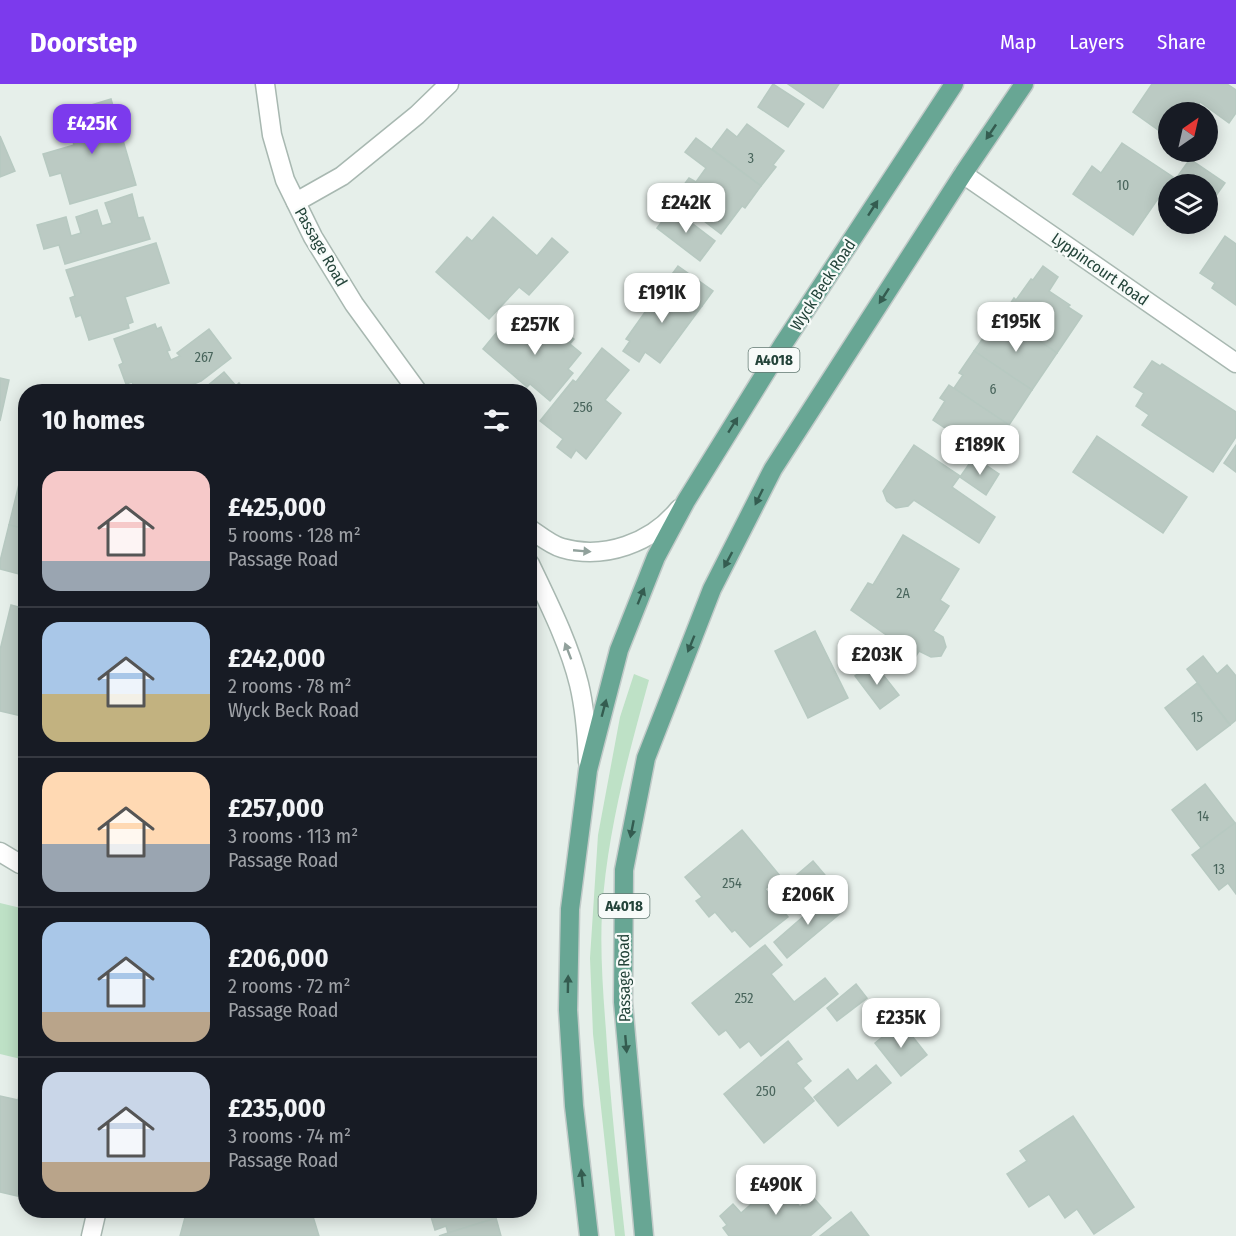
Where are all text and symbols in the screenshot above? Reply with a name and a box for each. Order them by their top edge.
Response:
text: Doorstep [30,26,138,59]
text: Map [1000,29,1036,55]
text: Layers [1069,29,1124,55]
text: Share [1157,29,1206,55]
north arrow [1158,102,1218,162]
map controls [1158,102,1218,234]
pin: £425K [50,104,134,155]
text: £425K [67,111,117,135]
one-way arrow [985,124,997,140]
house number: 3 [748,150,754,167]
button: layers [1158,174,1218,234]
house number: 10 [1117,177,1129,194]
pin: £242K [644,183,728,234]
text: £242K [661,190,711,214]
one-way arrow [867,200,878,216]
street label: Passage Road [291,204,351,290]
street label: Lyppincourt Road [1048,229,1152,309]
street label: Wyck Beck Road [786,236,860,334]
pin: £191K [620,273,704,324]
text: £191K [638,280,686,304]
one-way arrow [878,287,890,303]
pin: £195K [974,302,1058,353]
pin: £257K [493,305,577,356]
text: £195K [991,309,1041,333]
text: £257K [511,312,559,336]
road number: A4018 [748,348,800,372]
house number: 267 [195,349,214,366]
house number: 6 [990,381,997,398]
house number: 256 [573,399,593,416]
icon: filters [480,404,513,437]
text: 10 homes [42,405,145,436]
one-way arrow [728,417,739,433]
pin: £189K [938,425,1022,476]
text: £189K [955,432,1005,456]
one-way arrow [755,488,764,505]
text: £425,000 [228,492,326,523]
icon: home [90,495,162,567]
text: 5 rooms · 128 m² [228,523,361,547]
one-way arrow [573,546,592,556]
text: Passage Road [228,547,339,571]
one-way arrow [723,551,733,568]
house number: 2A [896,585,910,602]
one-way arrow [636,586,646,604]
one-way arrow [686,635,696,653]
pin: £203K [835,635,919,686]
one-way arrow [562,642,572,660]
text: £203K [852,642,902,666]
text: £242,000 [228,643,326,674]
icon: home [90,646,162,718]
text: 2 rooms · 78 m² [228,674,351,698]
text: Wyck Beck Road [228,698,359,722]
one-way arrow [600,699,609,717]
house number: 15 [1191,709,1203,726]
text: £257,000 [228,793,324,824]
icon: home [90,796,162,868]
house number: 14 [1197,808,1209,825]
one-way arrow [627,819,636,838]
text: 3 rooms · 113 m² [228,824,358,848]
text: Passage Road [228,848,339,872]
house number: 13 [1213,861,1225,878]
house number: 254 [722,875,742,892]
pin: £206K [766,875,850,926]
text: £206K [782,882,834,906]
road number: A4018 [598,894,650,918]
street label: Passage Road [614,934,634,1022]
text: £206,000 [228,943,329,974]
icon: home [90,946,162,1018]
text: 2 rooms · 72 m² [228,974,350,998]
one-way arrow [563,974,573,993]
house number: 252 [735,990,753,1007]
text: Passage Road [228,998,339,1022]
pin: £235K [859,998,943,1049]
text: £235K [876,1005,926,1029]
one-way arrow [621,1034,631,1053]
house number: 250 [756,1083,776,1100]
text: £235,000 [228,1093,326,1124]
icon: home [90,1096,162,1168]
text: 3 rooms · 74 m² [228,1124,351,1148]
text: Passage Road [228,1148,339,1172]
pin: £490K [734,1165,818,1216]
one-way arrow [577,1168,587,1187]
text: £490K [750,1172,802,1196]

